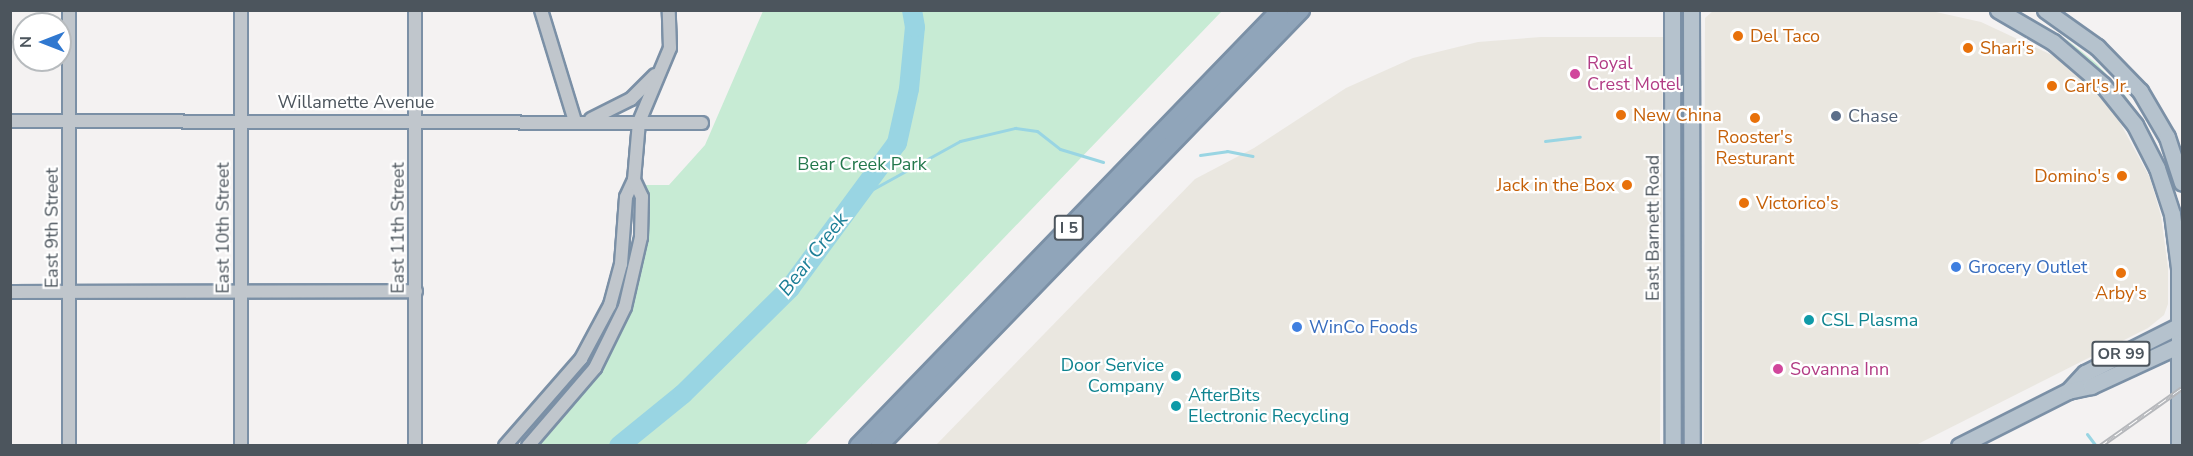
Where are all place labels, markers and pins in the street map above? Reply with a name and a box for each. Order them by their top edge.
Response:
place label: Del Taco [1750,25,1820,47]
marker: Del Taco [1731,29,1745,43]
place label: Shari's [1980,37,2034,59]
marker: Shari's [1961,41,1975,55]
place label: Royal Crest Motel [1587,53,1681,96]
marker: Royal Crest Motel [1568,67,1582,81]
place label: Carl's Jr. [2064,75,2130,97]
marker: Carl's Jr. [2045,79,2059,93]
place label: New China [1633,104,1722,126]
place label: Chase [1848,105,1898,127]
marker: New China [1614,108,1628,122]
marker: Chase [1829,109,1843,123]
marker: Rooster's Resturant [1748,111,1762,125]
place label: Rooster's Resturant [1716,127,1794,170]
place label: Domino's [2034,165,2110,187]
marker: Domino's [2115,169,2129,183]
place label: Jack in the Box [1496,174,1615,196]
marker: Jack in the Box [1620,178,1634,192]
place label: Victorico's [1756,192,1839,214]
marker: Victorico's [1737,196,1751,210]
place label: Grocery Outlet [1968,256,2087,278]
marker: Grocery Outlet [1949,260,1963,274]
marker: Arby's [2114,266,2128,280]
place label: Arby's [2095,282,2147,304]
place label: CSL Plasma [1821,309,1918,331]
marker: CSL Plasma [1802,313,1816,327]
place label: WinCo Foods [1309,316,1418,338]
marker: WinCo Foods [1290,320,1304,334]
place label: Door Service Company [1061,355,1164,398]
place label: Sovanna Inn [1790,358,1889,380]
marker: Sovanna Inn [1771,362,1785,376]
marker: Door Service Company [1169,369,1183,383]
place label: AfterBits Electronic Recycling [1188,385,1349,428]
marker: AfterBits Electronic Recycling [1169,399,1183,413]

